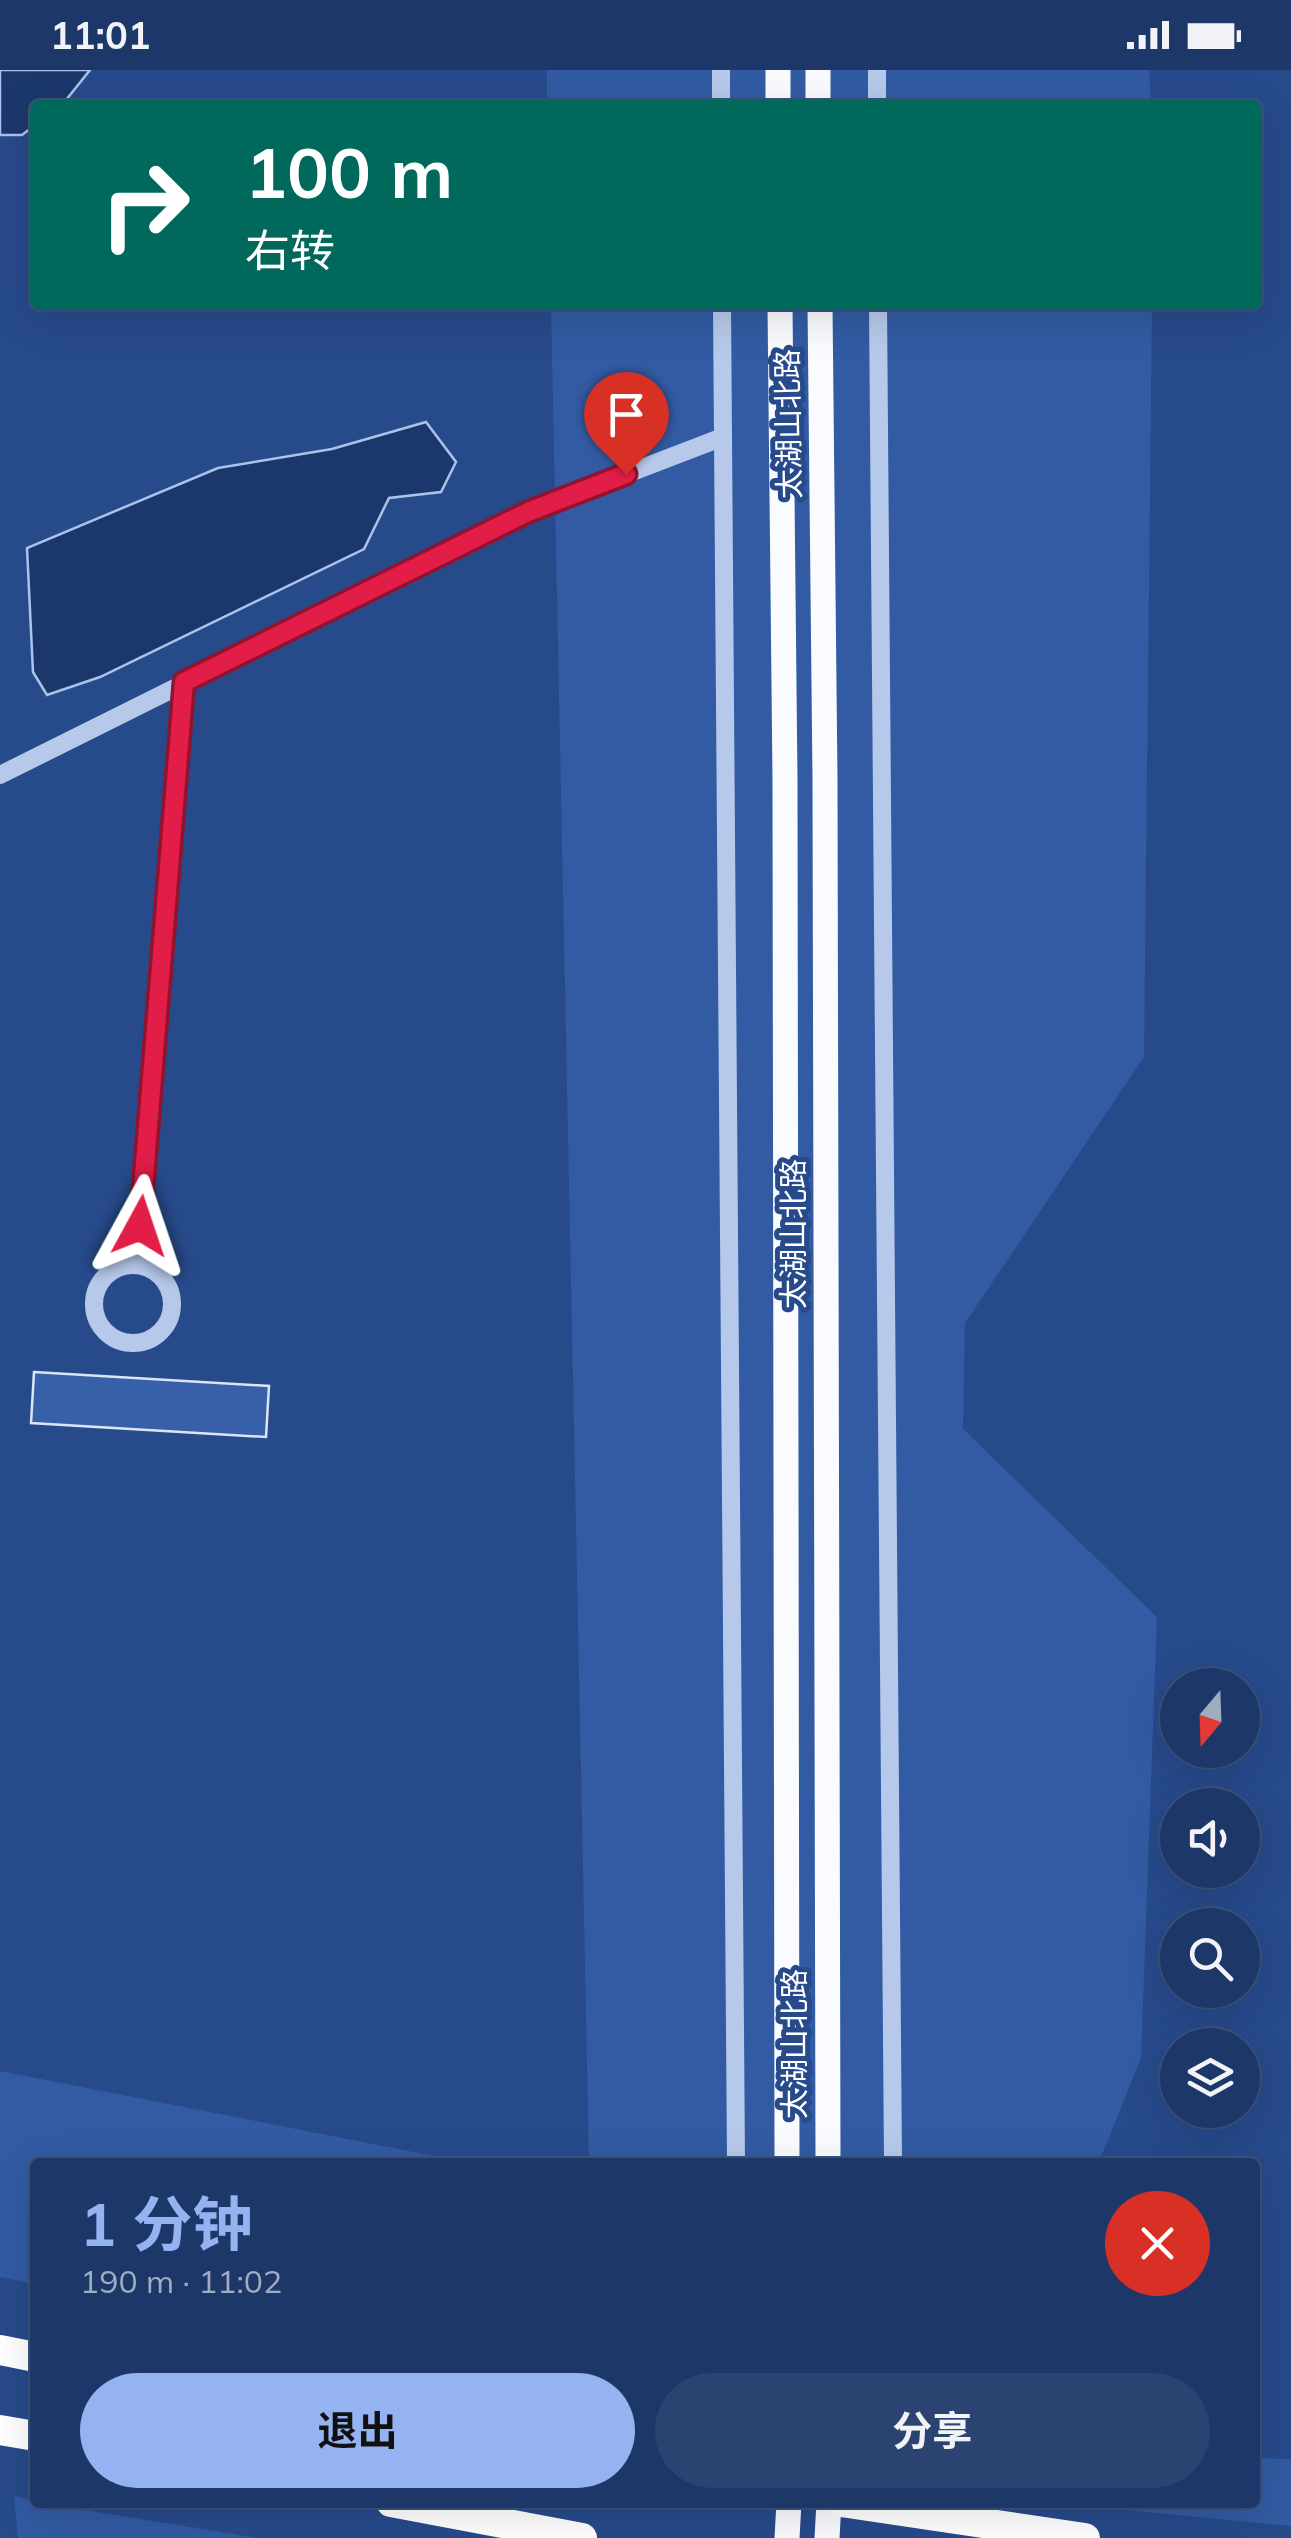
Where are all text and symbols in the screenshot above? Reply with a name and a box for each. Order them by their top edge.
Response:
text: 11:01 [50,11,151,59]
text: 100 m [245,128,453,216]
icon: right [80,140,210,270]
text: 右转 [245,222,335,278]
street label: 太湖山北路 [768,349,808,499]
pin [584,372,669,475]
icon: arrive [599,387,654,442]
street label: 太湖山北路 [774,1159,812,1309]
position arrow [88,1174,192,1278]
north arrow [1160,1668,1260,1768]
map controls [1160,1668,1260,2128]
button: sound [1160,1788,1260,1888]
button: search [1160,1908,1260,2008]
street label: 太湖山北路 [775,1969,813,2119]
button: layers [1160,2028,1260,2128]
text: 1 分钟 [80,2186,252,2261]
button: close [1105,2191,1210,2296]
text: 190 m · 11:02 [80,2261,282,2301]
button: 退出 [80,2373,635,2488]
button: 分享 [655,2373,1210,2488]

